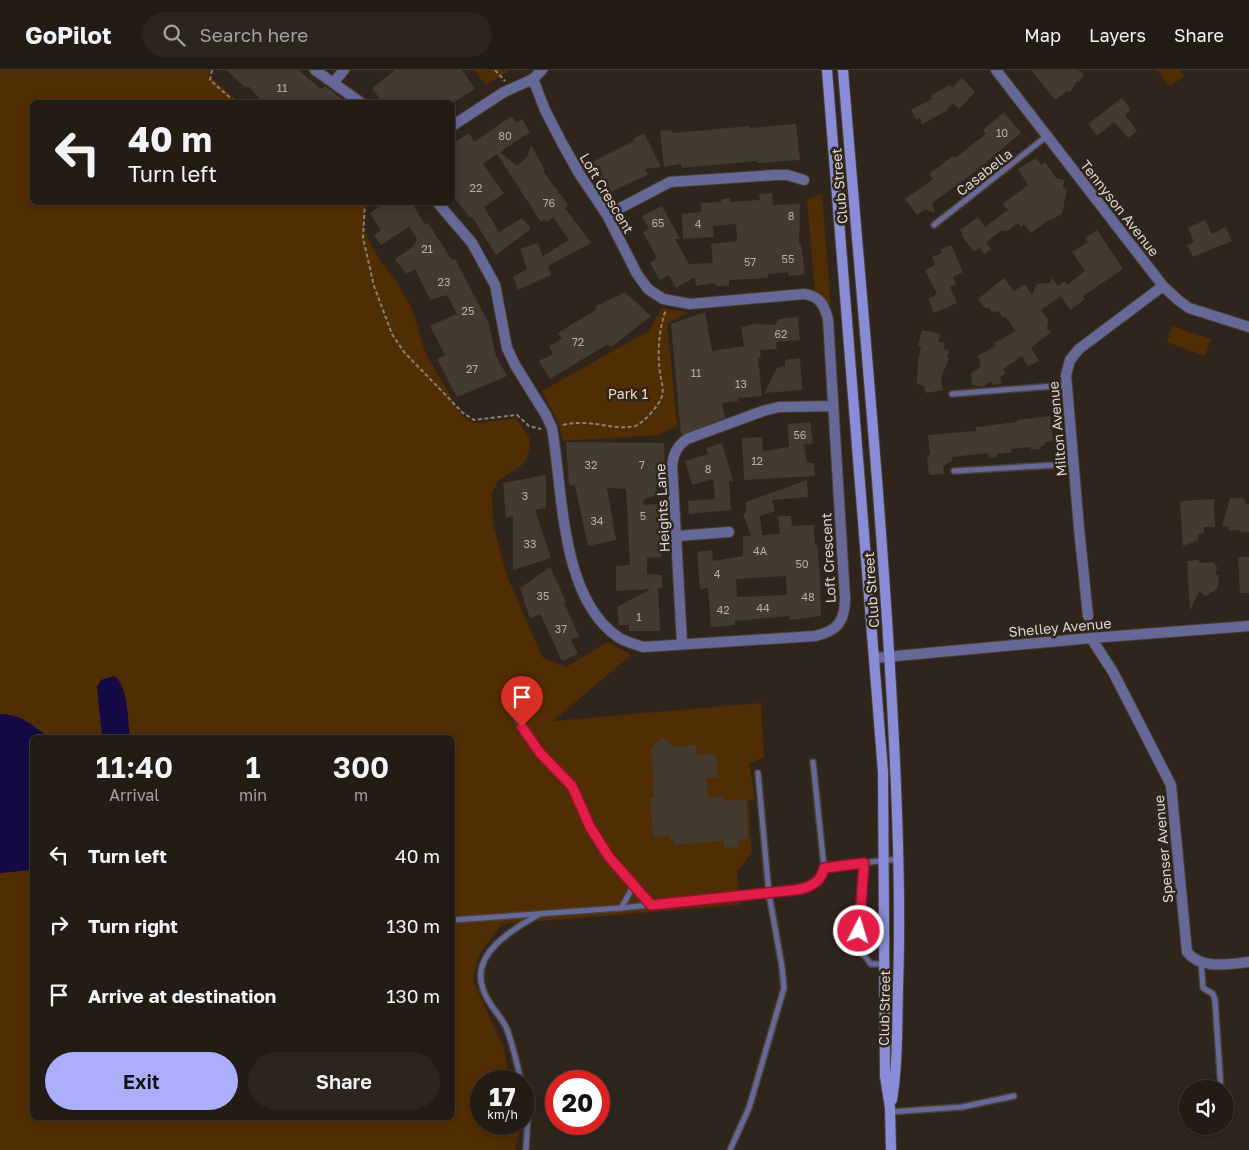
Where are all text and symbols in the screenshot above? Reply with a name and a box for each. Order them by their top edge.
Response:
search box [142,12,492,57]
text: GoPilot [25,20,112,49]
icon: search [160,21,188,49]
text: Search here [200,23,308,46]
text: Map [1024,24,1061,46]
text: Layers [1089,24,1146,46]
text: Share [1174,24,1224,46]
house number: 11 [277,81,287,94]
text: 40 m [128,118,212,160]
icon: left [45,120,110,185]
house number: 10 [996,126,1008,139]
house number: 80 [498,129,512,142]
street label: Casabella [953,145,1015,199]
street label: Club Street [827,147,851,225]
street label: Loft Crescent [576,150,638,236]
street label: Tennyson Avenue [1077,156,1163,260]
text: Turn left [128,160,217,187]
house number: 22 [470,181,482,194]
house number: 76 [543,196,556,209]
house number: 8 [788,209,795,222]
house number: 65 [651,216,665,229]
house number: 4 [695,217,702,230]
house number: 21 [421,242,433,255]
house number: 55 [782,252,794,265]
house number: 57 [744,255,756,268]
house number: 23 [438,275,450,288]
house number: 25 [462,304,474,317]
house number: 62 [774,327,788,340]
house number: 72 [572,335,584,348]
house number: 27 [466,362,478,375]
house number: 11 [691,366,701,379]
house number: 13 [735,377,747,390]
street label: Milton Avenue [1044,381,1070,477]
park label: Park 1 [608,385,649,402]
house number: 56 [793,428,807,441]
house number: 12 [751,454,763,467]
house number: 32 [585,458,597,471]
house number: 7 [639,458,645,471]
house number: 8 [705,462,712,475]
street label: Heights Lane [651,463,673,553]
house number: 3 [522,489,528,502]
house number: 5 [640,509,646,522]
street label: Loft Crescent [817,512,839,604]
house number: 34 [590,514,604,527]
house number: 33 [524,537,536,550]
house number: 4A [753,544,768,557]
street label: Club Street [860,551,882,629]
house number: 50 [795,557,809,570]
house number: 4 [714,567,721,580]
house number: 35 [537,589,549,602]
house number: 48 [801,590,815,603]
house number: 44 [756,601,770,614]
house number: 42 [716,603,730,616]
house number: 1 [636,610,642,623]
street label: Shelley Avenue [1008,614,1112,640]
house number: 37 [555,622,567,635]
pin [501,676,543,727]
icon: arrive [508,683,536,711]
text: 11:40 [96,749,173,785]
text: 1 [245,749,261,785]
text: 300 [333,749,389,785]
text: Arrival [109,785,160,805]
text: min [239,785,267,805]
text: m [354,785,368,805]
street label: Spenser Avenue [1150,794,1176,904]
icon: left [45,841,73,869]
text: Turn left [88,844,167,867]
text: 40 m [395,844,440,867]
position arrow [832,904,884,956]
icon: right [45,911,73,939]
text: Turn right [88,914,178,937]
text: 130 m [386,914,440,937]
street label: Club Street [875,970,893,1046]
icon: arrive [45,981,73,1009]
text: Arrive at destination [88,984,276,1007]
text: 130 m [386,984,440,1007]
button: Exit [45,1052,238,1110]
button: Share [248,1052,440,1110]
speed limit sign: 20 [545,1070,610,1135]
map controls [1179,1080,1234,1135]
button: sound [1179,1080,1234,1135]
text: 17 [489,1081,516,1112]
text: km/h [487,1107,518,1122]

